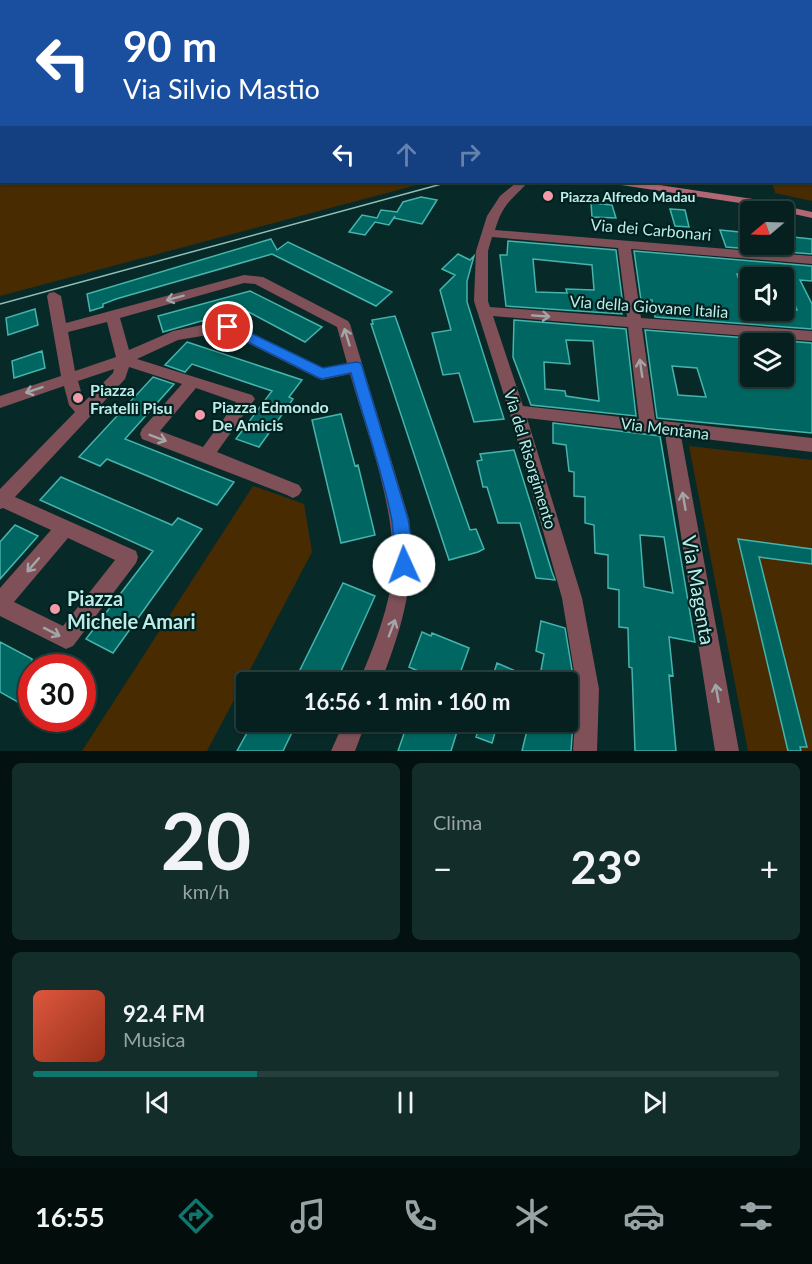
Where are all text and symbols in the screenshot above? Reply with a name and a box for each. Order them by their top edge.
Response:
text: 90 m [123,21,217,71]
icon: left [24,24,102,102]
text: Via Silvio Mastio [123,72,320,105]
icon: left [327,138,360,171]
icon: ahead [390,138,423,171]
icon: right [453,138,486,171]
place label: Piazza Alfredo Madau [560,188,696,205]
marker: Piazza Alfredo Madau [541,189,555,203]
north arrow [740,201,794,255]
map controls [740,201,794,387]
street label: Via dei Carbonari [590,214,712,244]
button: sound [740,267,794,321]
street label: Via della Giovane Italia [569,291,729,321]
one-way arrow [166,292,185,304]
pin [202,301,253,352]
icon: arrive [211,310,244,343]
one-way arrow [531,311,551,322]
one-way arrow [341,328,352,347]
button: layers [740,333,794,387]
one-way arrow [635,359,646,379]
place label: Piazza Fratelli Pisu [90,380,173,417]
one-way arrow [26,386,44,397]
street label: Via del Risorgimento [501,387,561,531]
marker: Piazza Fratelli Pisu [71,391,85,405]
place label: Piazza Edmondo De Amicis [212,397,329,434]
marker: Piazza Edmondo De Amicis [193,408,207,422]
street label: Via Mentana [620,413,710,443]
one-way arrow [149,433,167,444]
one-way arrow [678,492,689,512]
position arrow [372,533,436,597]
street label: Via Magenta [678,533,720,647]
one-way arrow [26,557,40,572]
place label: Piazza Michele Amari [67,586,196,633]
marker: Piazza Michele Amari [48,602,62,616]
one-way arrow [387,619,398,638]
one-way arrow [43,626,60,638]
speed limit sign: 30 [18,654,96,732]
one-way arrow [711,684,722,704]
text: 16:56 · 1 min · 160 m [304,688,510,715]
text: 20 [161,793,251,887]
text: Clima [433,810,482,834]
text: 23° [571,840,641,894]
text: − [433,848,452,888]
text: + [760,848,779,888]
text: km/h [183,879,229,903]
text: 92.4 FM [123,1000,205,1027]
text: Musica [123,1027,186,1051]
icon: previous [141,1086,174,1119]
icon: pause [389,1086,422,1119]
icon: next [638,1086,671,1119]
icon: directions [175,1195,217,1237]
icon: music [287,1195,329,1237]
icon: phone [399,1195,441,1237]
icon: climate [511,1195,553,1237]
icon: car [623,1195,665,1237]
icon: filters [735,1195,777,1237]
text: 16:55 [35,1200,105,1233]

